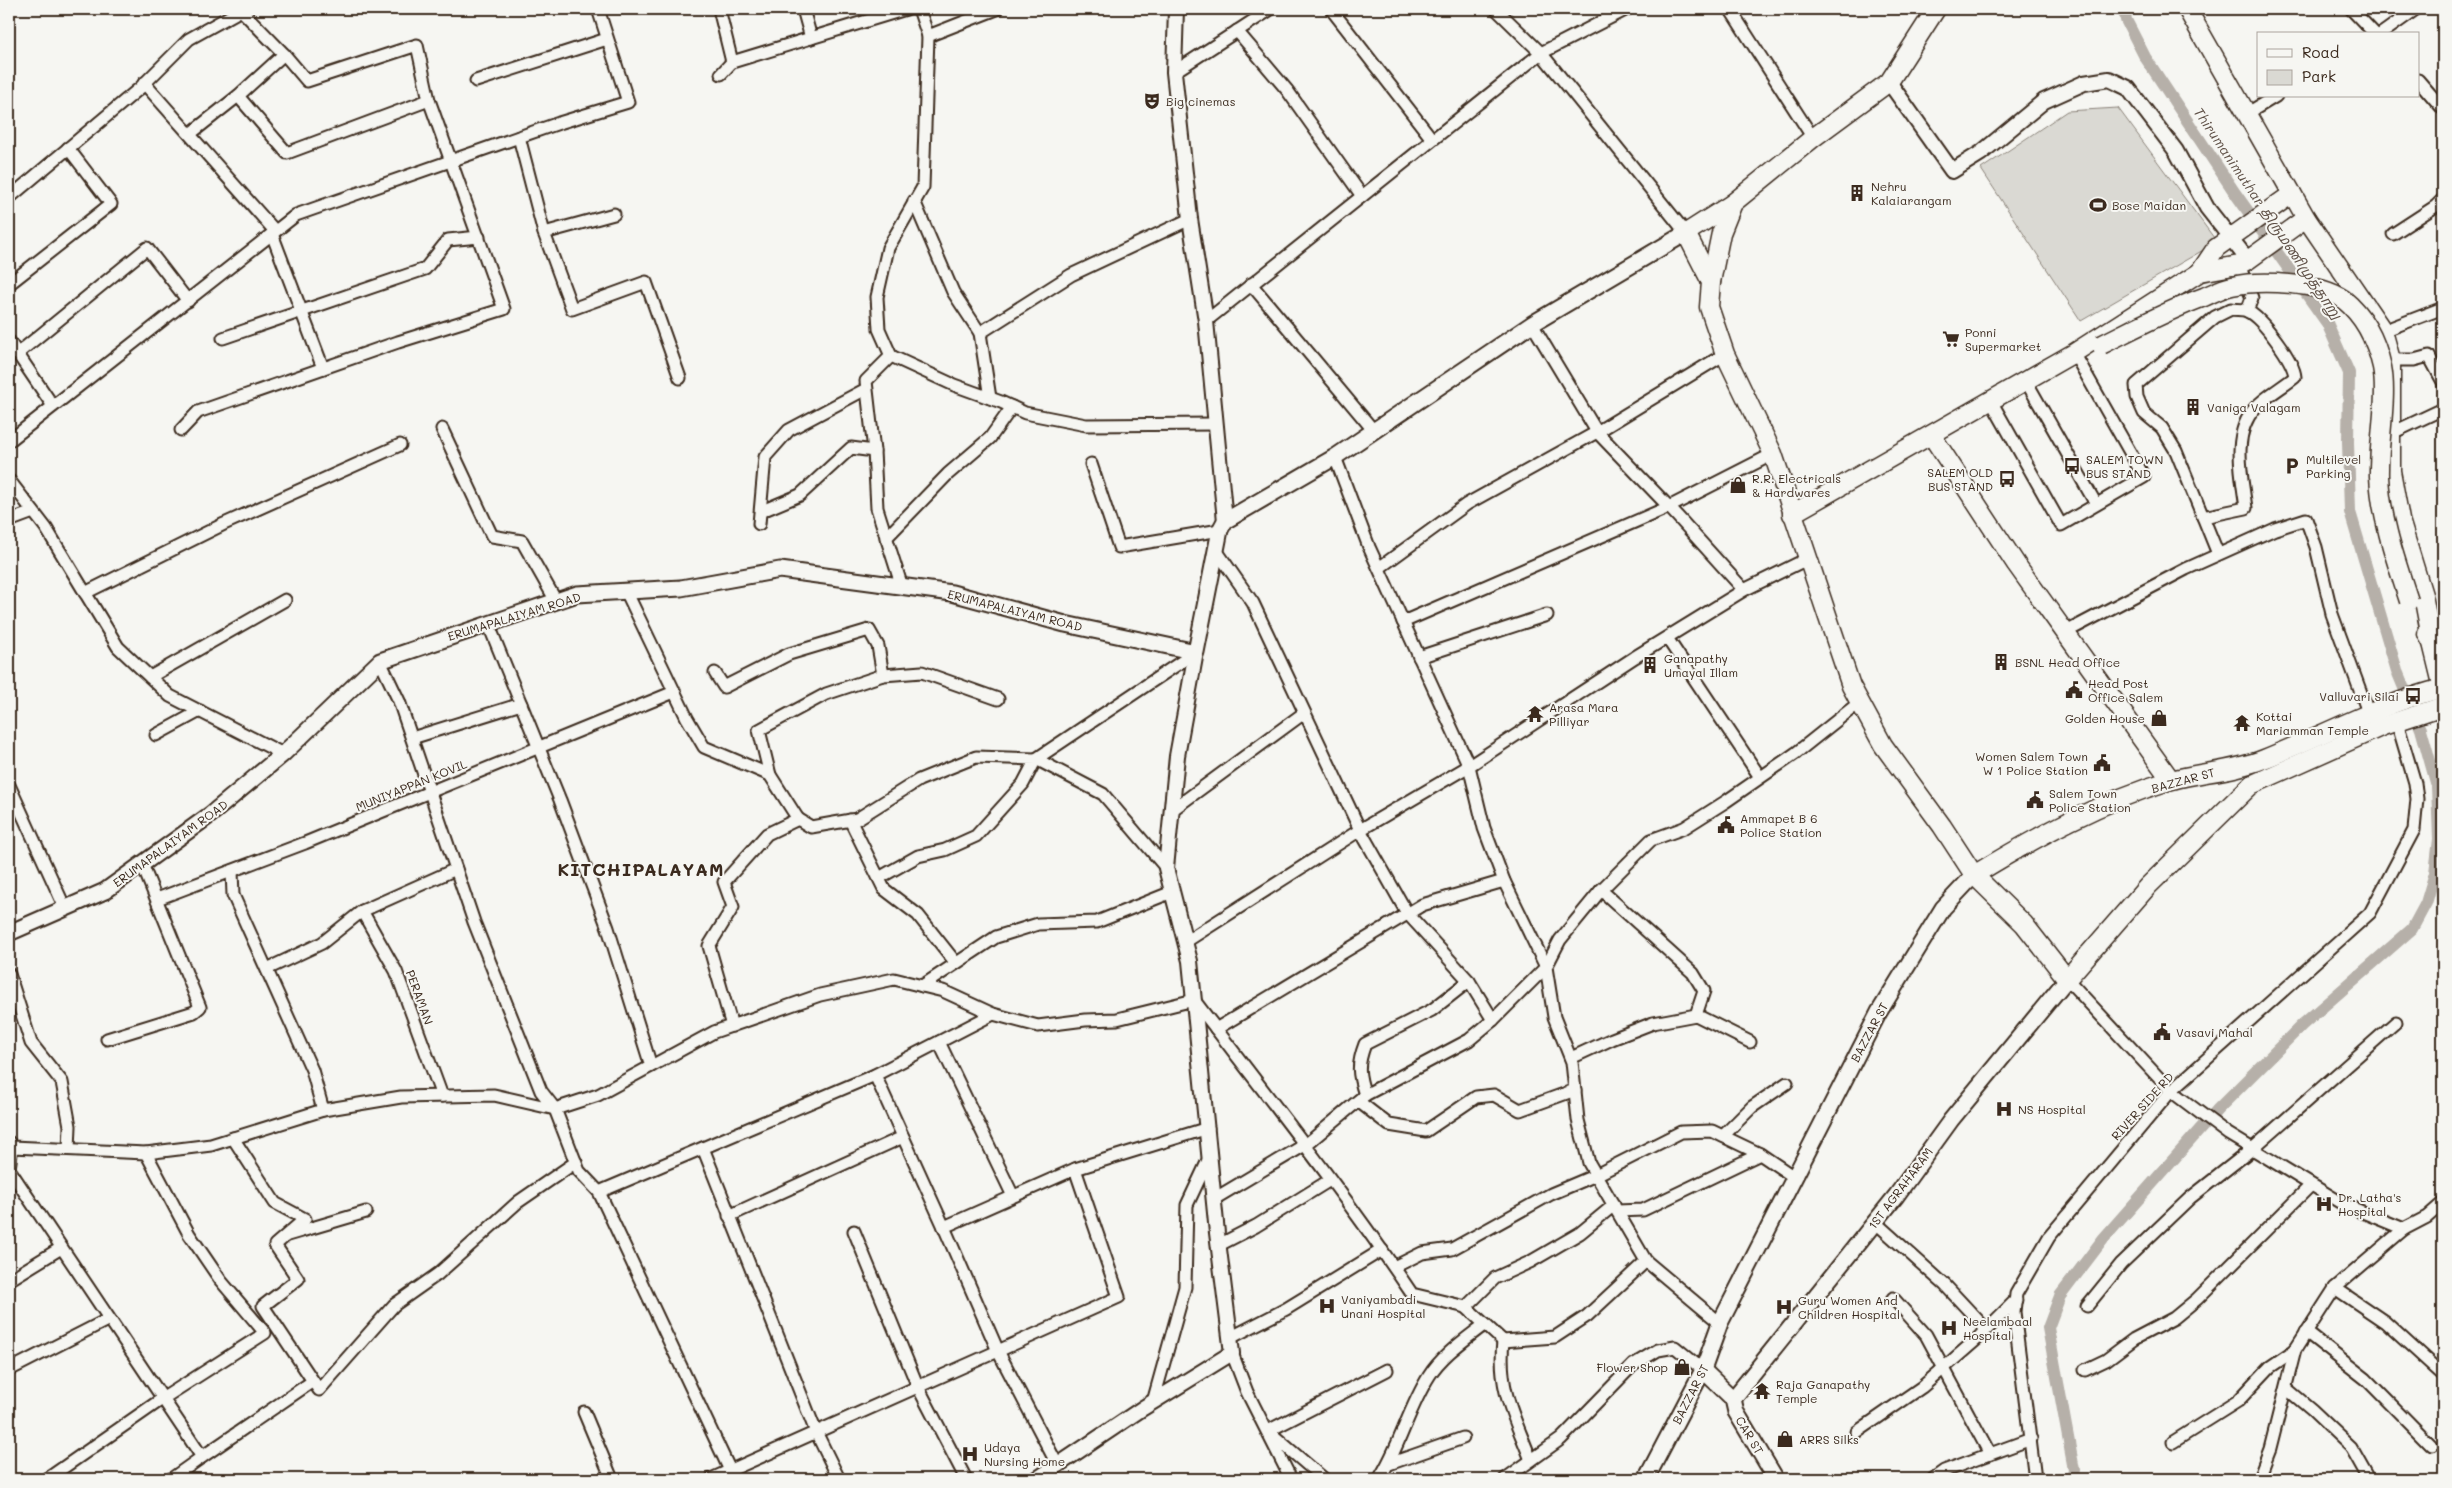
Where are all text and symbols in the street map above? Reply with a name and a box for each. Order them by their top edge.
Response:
legend [2257,32,2420,98]
text: Road [2302,42,2339,62]
text: Park [2302,66,2336,86]
theatre icon: Big cinemas [1142,91,1162,111]
place label: Big cinemas [1166,93,1236,109]
water label: Thirumanimuthar திருமணிமுத்தாறு [2189,103,2347,324]
place label: Nehru Kalaiarangam [1871,178,1952,208]
building icon: Nehru Kalaiarangam [1847,183,1867,203]
sports icon: Bose Maidan [2088,195,2108,215]
place label: Bose Maidan [2112,197,2186,213]
place label: Ponni Supermarket [1965,324,2041,354]
supermarket icon: Ponni Supermarket [1941,329,1961,349]
building icon: Vaniga Valagam [2183,397,2203,417]
place label: Vaniga Valagam [2207,399,2300,415]
place label: SALEM TOWN BUS STAND [2086,451,2163,481]
place label: Multilevel Parking [2306,451,2361,481]
bus stop icon: SALEM TOWN BUS STAND [2062,456,2082,476]
parking icon: Multilevel Parking [2282,456,2302,476]
place label: SALEM OLD BUS STAND [1927,464,1993,494]
bus stop icon: SALEM OLD BUS STAND [1997,469,2017,489]
place label: R.R. Electricals & Hardwares [1752,470,1841,500]
shop icon: R.R. Electricals & Hardwares [1728,475,1748,495]
street label: ERUMAPALAIYAM ROAD [946,586,1084,634]
street label: ERUMAPALAIYAM ROAD [446,588,582,644]
place label: Ganapathy Umayal Illam [1664,650,1738,680]
building icon: BSNL Head Office [1991,652,2011,672]
place label: BSNL Head Office [2015,654,2120,670]
building icon: Ganapathy Umayal Illam [1640,655,1660,675]
place label: Head Post Office Salem [2088,675,2163,705]
public building icon: Head Post Office Salem [2064,680,2084,700]
bus stop icon: Valluvari Silai [2403,686,2423,706]
place label: Valluvari Silai [2319,688,2399,704]
place label: Arasa Mara Pilliyar [1549,699,1619,729]
temple icon: Arasa Mara Pilliyar [1525,704,1545,724]
shop icon: Golden House [2149,708,2169,728]
place label: Kottai Mariamman Temple [2256,708,2369,738]
place label: Golden House [2065,710,2145,726]
temple icon: Kottai Mariamman Temple [2232,713,2252,733]
place label: Women Salem Town W 1 Police Station [1975,748,2088,778]
public building icon: Women Salem Town W 1 Police Station [2092,753,2112,773]
street label: MUNIYAPPAN KOVIL [353,755,470,815]
street label: BAZZAR ST [2149,764,2217,796]
place label: Salem Town Police Station [2049,785,2131,815]
public building icon: Salem Town Police Station [2025,790,2045,810]
street label: ERUMAPALAIYAM ROAD [109,796,231,890]
place label: Ammapet B 6 Police Station [1740,810,1822,840]
public building icon: Ammapet B 6 Police Station [1716,815,1736,835]
district label: KITCHIPALAYAM [558,857,724,881]
street label: PERAMAN [403,968,437,1026]
street label: BAZZAR ST [1847,999,1892,1065]
public building icon: Vasavi Mahal [2152,1022,2172,1042]
place label: Vasavi Mahal [2176,1024,2253,1040]
street label: RIVER SIDE RD [2107,1069,2177,1143]
hospital icon: NS Hospital [1994,1099,2014,1119]
place label: NS Hospital [2018,1101,2086,1117]
street label: 1ST AGRAHARAM [1864,1144,1936,1232]
place label: Dr. Latha's Hospital [2338,1189,2402,1219]
hospital icon: Dr. Latha's Hospital [2314,1194,2334,1214]
place label: Vaniyambadi Unani Hospital [1341,1291,1426,1321]
place label: Guru Women And Children Hospital [1798,1292,1900,1322]
hospital icon: Vaniyambadi Unani Hospital [1317,1296,1337,1316]
hospital icon: Guru Women And Children Hospital [1774,1297,1794,1317]
place label: Neelambaal Hospital [1963,1313,2032,1343]
hospital icon: Neelambaal Hospital [1939,1318,1959,1338]
shop icon: Flower Shop [1672,1357,1692,1377]
place label: Flower Shop [1597,1359,1668,1375]
street label: BAZZAR ST [1668,1361,1712,1427]
place label: Raja Ganapathy Temple [1776,1376,1870,1406]
temple icon: Raja Ganapathy Temple [1752,1381,1772,1401]
street label: CAR ST [1732,1413,1768,1457]
shop icon: ARRS Silks [1775,1429,1795,1449]
place label: ARRS Silks [1799,1431,1859,1447]
place label: Udaya Nursing Home [984,1439,1065,1469]
hospital icon: Udaya Nursing Home [960,1444,980,1464]

